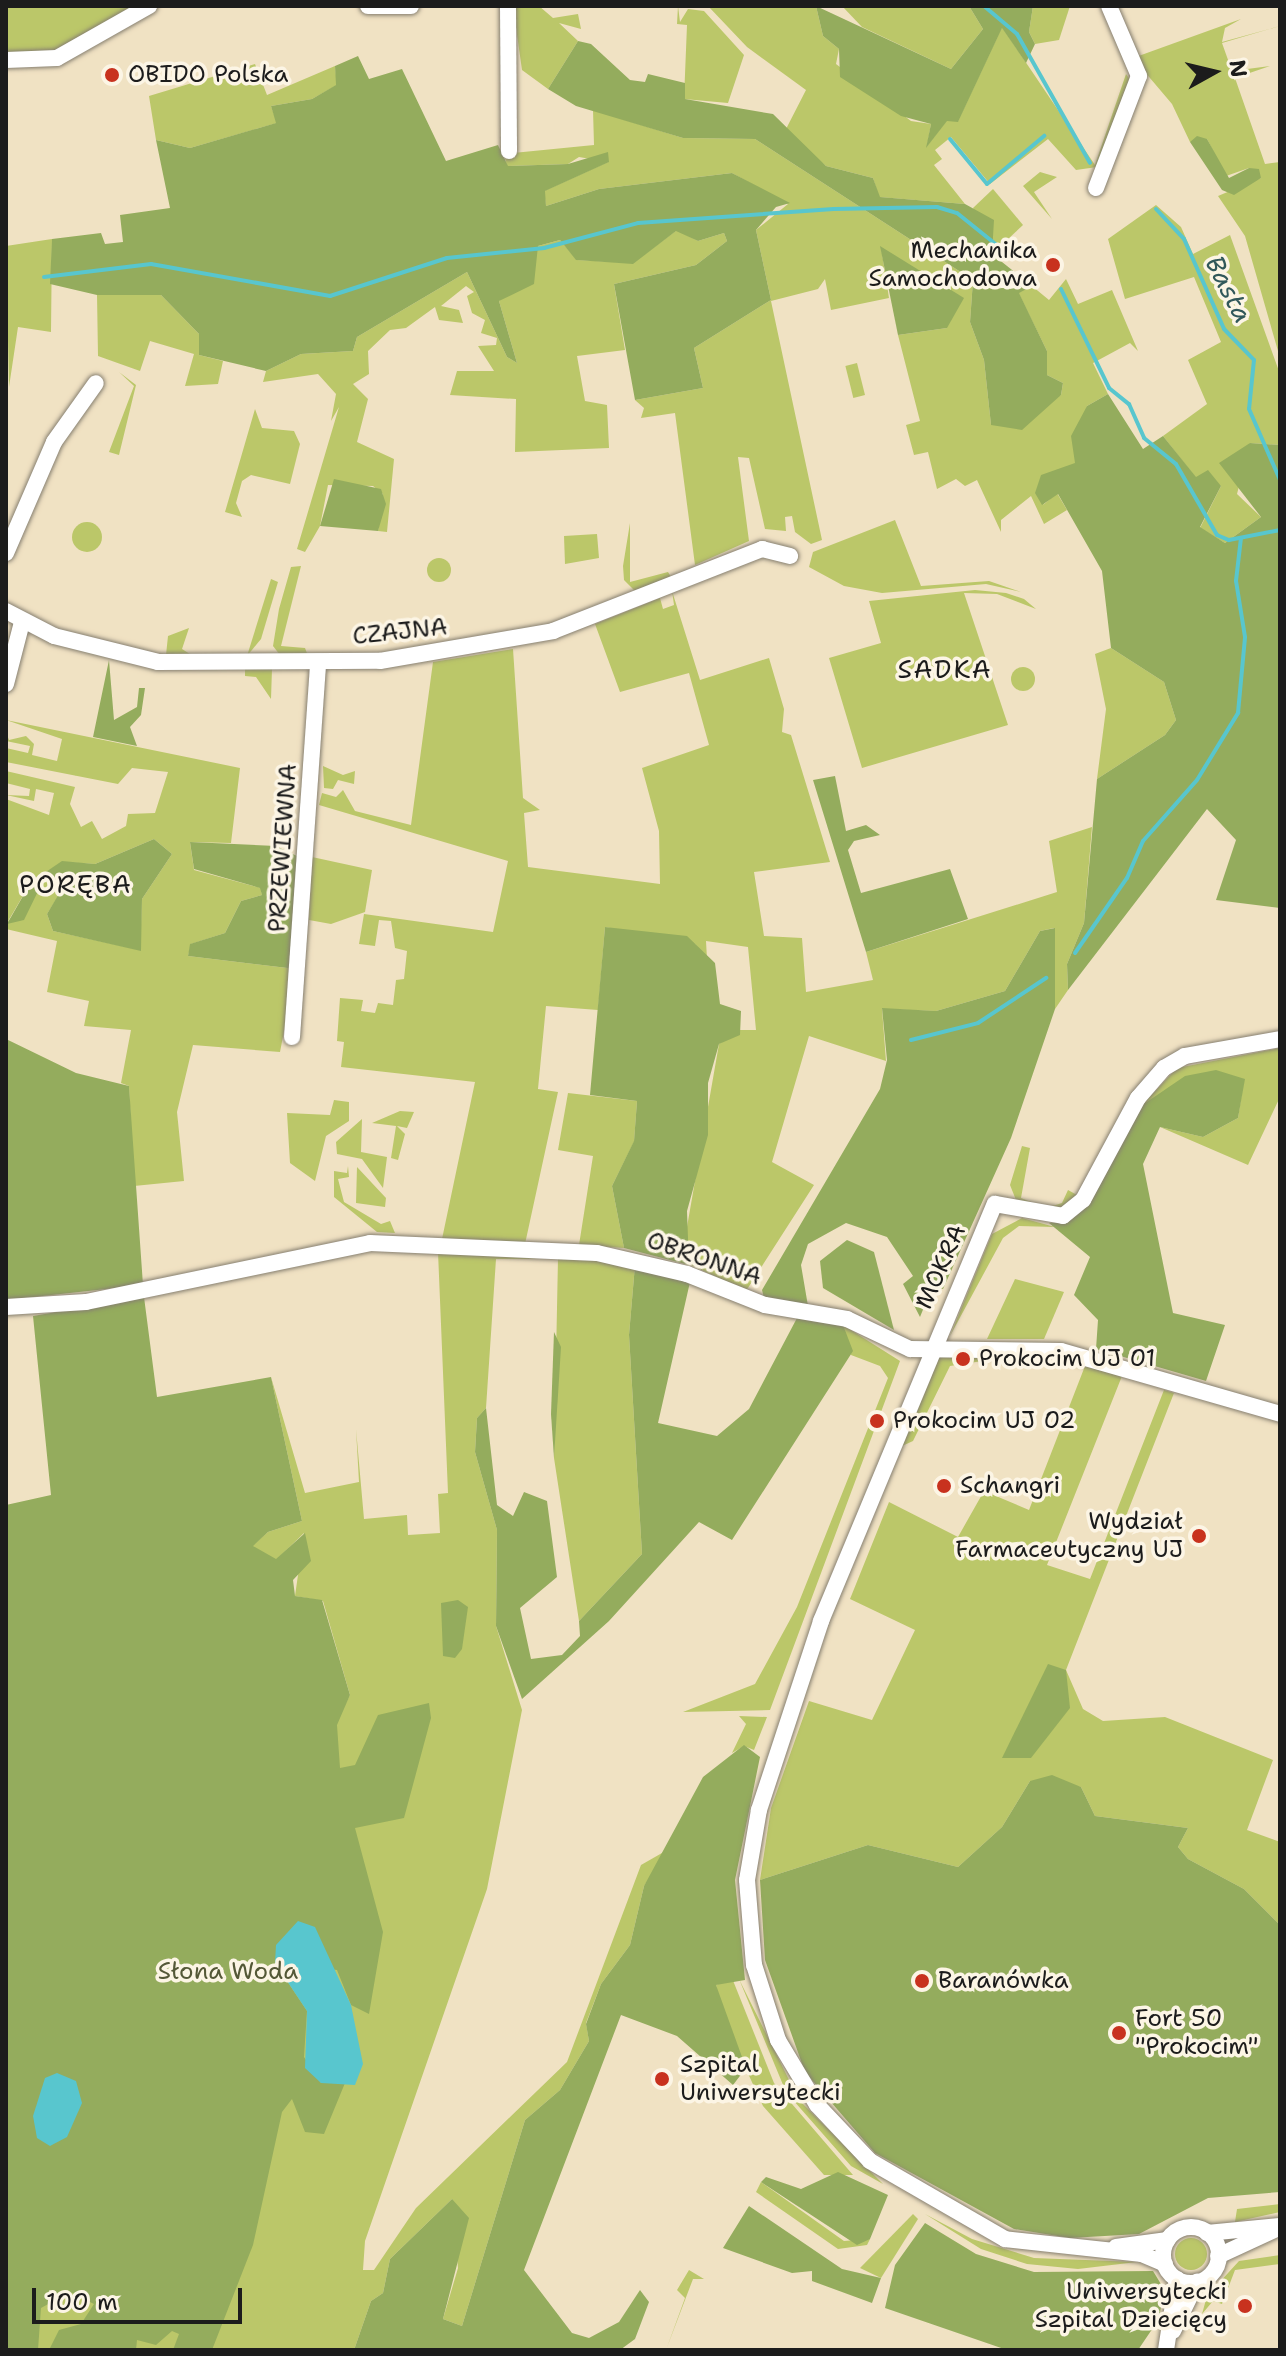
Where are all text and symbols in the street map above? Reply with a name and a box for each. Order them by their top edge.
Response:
north arrow [1174,32,1254,112]
text: N [1223,58,1254,79]
place label: OBIDO Polska [128,61,288,89]
marker: OBIDO Polska [103,66,121,84]
place label: Mechanika Samochodowa [869,237,1037,293]
water label: Basta [1199,250,1259,328]
marker: Mechanika Samochodowa [1044,256,1062,274]
street label: CZAJNA [351,613,449,651]
district label: SADKA [897,653,993,685]
street label: PRZEWIEWNA [263,763,303,933]
district label: PORĘBA [19,868,133,900]
street label: MOKRA [910,1220,972,1314]
street label: OBRONNA [643,1226,765,1292]
place label: Prokocim UJ 01 [979,1345,1155,1373]
marker: Prokocim UJ 01 [954,1350,972,1368]
place label: Prokocim UJ 02 [893,1407,1076,1435]
marker: Prokocim UJ 02 [868,1412,886,1430]
place label: Schangri [960,1472,1060,1500]
marker: Schangri [935,1477,953,1495]
place label: Wydział Farmaceutyczny UJ [955,1508,1183,1564]
marker: Wydział Farmaceutyczny UJ [1190,1527,1208,1545]
park label: Słona Woda [158,1958,298,1986]
place label: Baranówka [938,1967,1069,1995]
marker: Baranówka [913,1972,931,1990]
place label: Fort 50 "Prokocim" [1135,2005,1258,2061]
marker: Fort 50 "Prokocim" [1110,2024,1128,2042]
place label: Szpital Uniwersytecki [680,2051,841,2107]
marker: Szpital Uniwersytecki [651,2068,673,2090]
scale bar [36,2272,246,2322]
place label: Uniwersytecki Szpital Dziecięcy [1035,2278,1227,2334]
text: 100 m [46,2286,118,2318]
marker: Uniwersytecki Szpital Dziecięcy [1234,2295,1256,2317]

